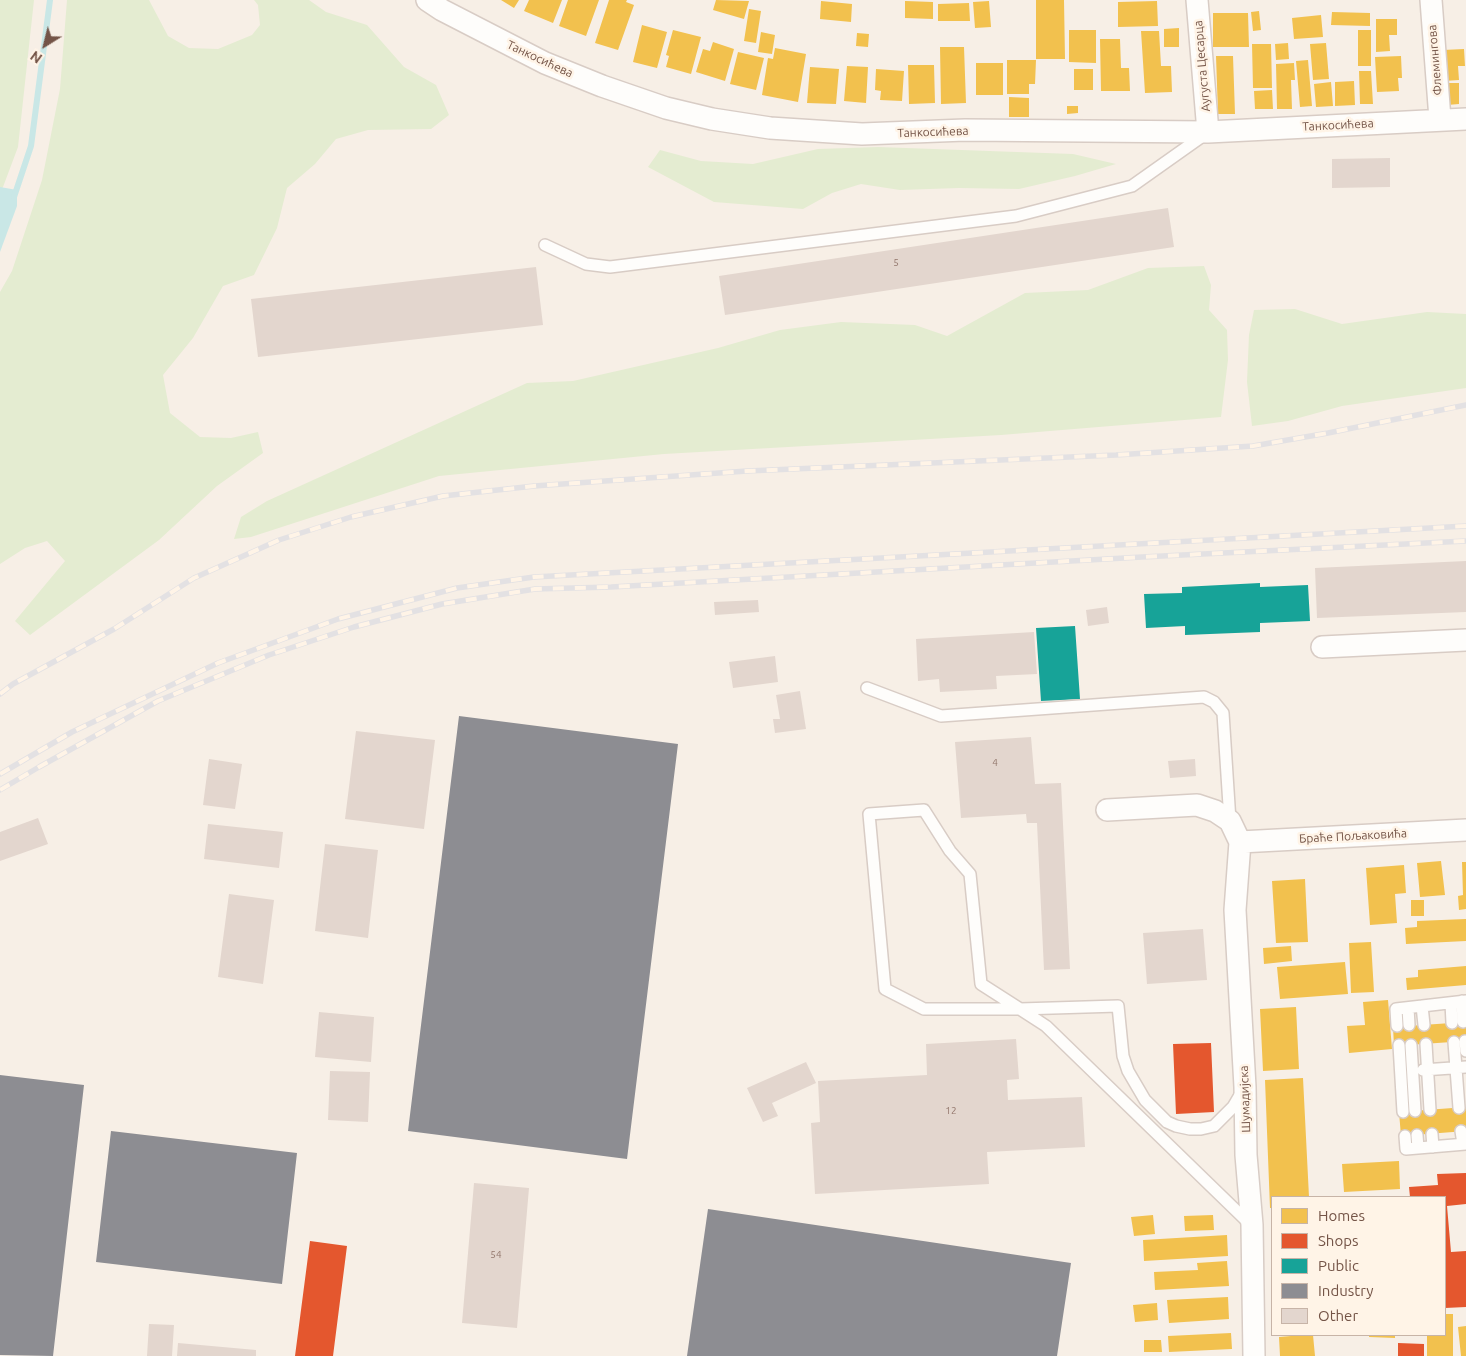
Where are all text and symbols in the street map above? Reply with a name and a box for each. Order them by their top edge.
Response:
north arrow [20,20,70,70]
street label: Аугуста Цесарца [1191,20,1213,112]
street label: Флемингова [1425,24,1445,96]
street label: Танкосићева [505,37,575,81]
text: N [27,48,45,67]
street label: Танкосићева [1302,116,1374,134]
street label: Танкосићева [897,124,969,140]
house number: 5 [893,257,899,269]
house number: 4 [992,757,998,769]
street label: Браће Пољаковића [1299,826,1407,846]
street label: Шумадијска [1237,1065,1253,1133]
house number: 12 [945,1105,957,1117]
legend [1271,1196,1446,1336]
text: Homes [1318,1207,1365,1224]
text: Shops [1318,1232,1359,1249]
house number: 54 [490,1249,502,1261]
text: Public [1318,1257,1359,1274]
text: Industry [1318,1282,1373,1299]
text: Other [1318,1307,1358,1324]

